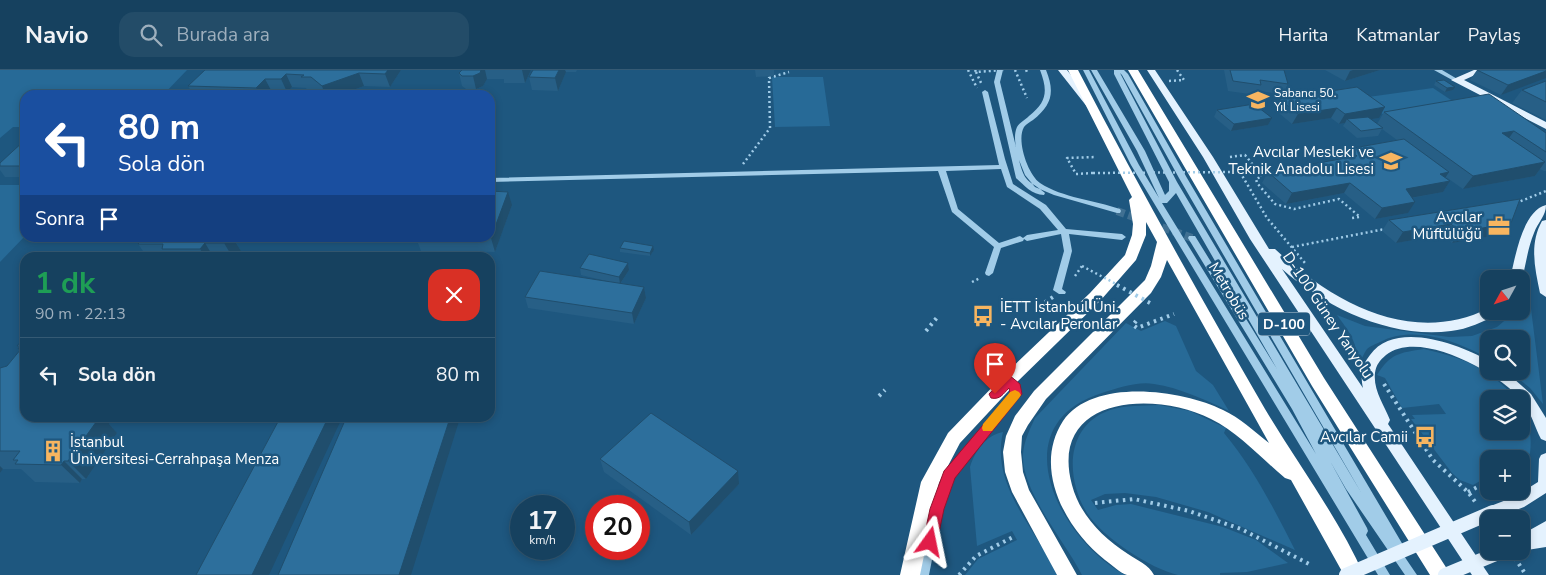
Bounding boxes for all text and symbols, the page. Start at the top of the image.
search box [119,12,469,57]
text: Navio [25,19,89,51]
icon: search [137,21,165,49]
text: Burada ara [177,22,270,48]
text: Harita [1279,23,1328,47]
text: Katmanlar [1356,23,1440,47]
text: Paylaş [1468,23,1521,47]
place label: Sabancı 50. Yıl Lisesi [1273,85,1336,115]
school or university icon: Sabancı 50. Yıl Lisesi [1245,87,1271,113]
text: 80 m [118,104,200,151]
icon: left [35,110,100,175]
place label: Avcılar Mesleki ve Teknik Anadolu Lisesi [1229,142,1374,179]
school or university icon: Avcılar Mesleki ve Teknik Anadolu Lisesi [1378,148,1404,174]
text: Sola dön [118,149,205,179]
icon: arrive [95,205,123,233]
text: Sonra [35,206,85,232]
place label: Avcılar Müftülüğü [1412,207,1483,244]
office icon: Avcılar Müftülüğü [1486,213,1512,239]
street label: D-100 Güney Yanyolu [1279,248,1377,382]
street label: Metrobüs [1204,258,1254,324]
text: 1 dk [35,263,95,304]
button: close [428,269,480,321]
north arrow [1480,270,1530,320]
map controls [1480,270,1530,560]
place label: İETT İstanbul Üni. - Avcılar Peronlar [1000,297,1119,334]
text: 90 m · 22:13 [35,303,126,325]
bus stop icon: İETT İstanbul Üni. - Avcılar Peronlar [970,303,996,329]
road number: D-100 [1258,312,1310,336]
button: search [1480,330,1530,380]
pin [974,343,1016,394]
icon: arrive [981,350,1009,378]
icon: left [35,361,63,389]
text: Sola dön [78,362,156,388]
text: 80 m [436,362,480,388]
button: layers [1480,390,1530,440]
bus stop icon: Avcılar Camii [1412,424,1438,450]
place label: Avcılar Camii [1320,427,1408,447]
place label: İstanbul Üniversitesi-Cerrahpaşa Menza [70,432,279,469]
building icon: İstanbul Üniversitesi-Cerrahpaşa Menza [40,438,66,464]
button: + [1480,450,1530,500]
speed limit sign: 20 [585,495,650,560]
text: 17 [527,504,558,538]
button: − [1480,510,1530,560]
position arrow [903,515,955,567]
text: km/h [529,532,556,548]

